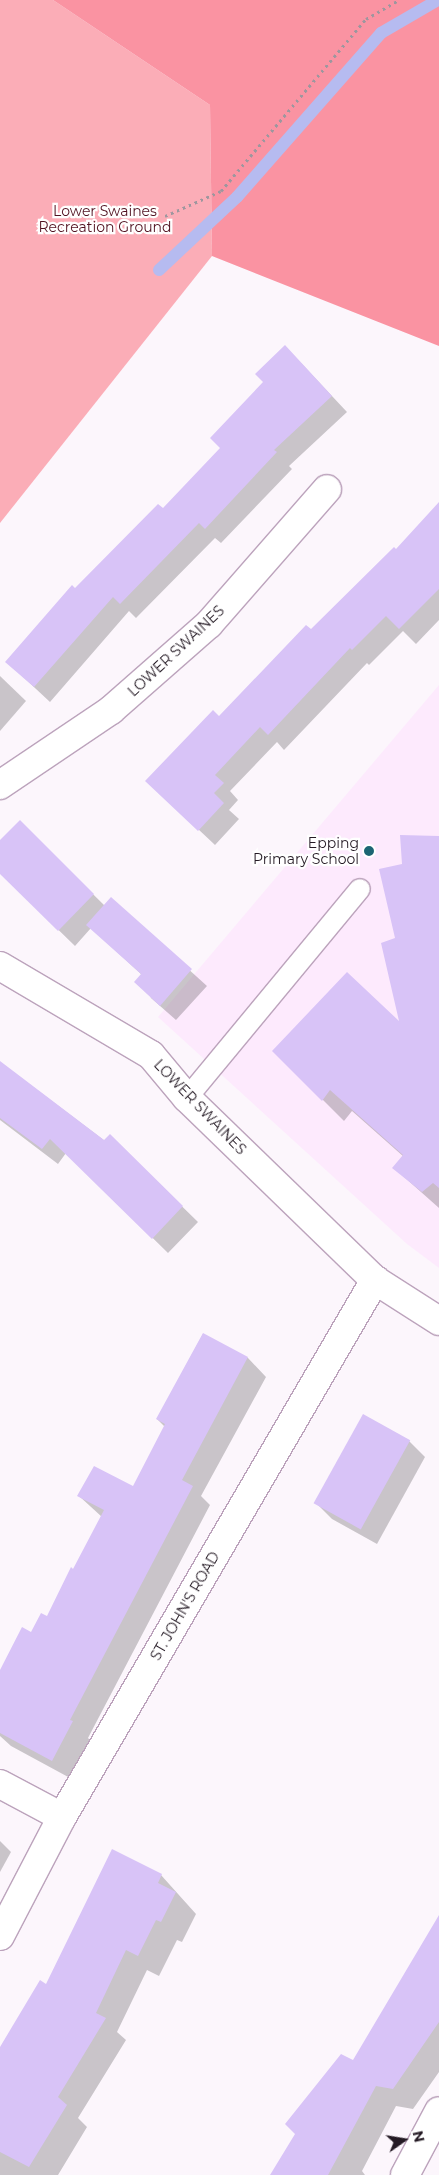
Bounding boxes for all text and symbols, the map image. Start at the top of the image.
park label: Lower Swaines Recreation Ground [38,203,172,236]
street label: LOWER SWAINES [124,602,228,700]
place label: Epping Primary School [253,835,359,868]
marker: Epping Primary School [363,845,375,857]
street label: LOWER SWAINES [150,1056,250,1158]
street label: ST. JOHN'S ROAD [147,1549,223,1663]
north arrow [379,2115,429,2165]
text: N [409,2129,429,2144]

